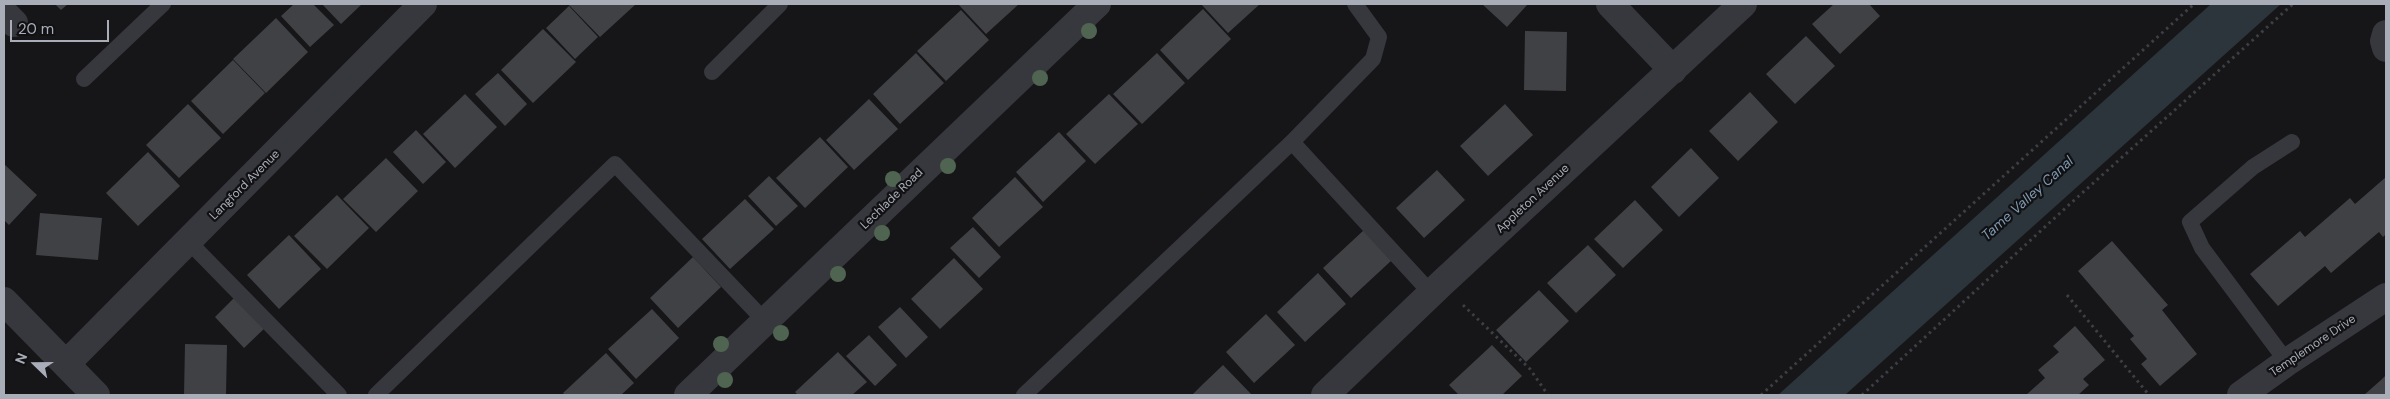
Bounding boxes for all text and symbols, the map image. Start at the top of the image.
scale bar [12,10,111,42]
text: 20 m [18,19,54,39]
street label: Langford Avenue [207,147,283,223]
water label: Tame Valley Canal [1979,153,2077,245]
street label: Appleton Avenue [1493,161,1573,237]
street label: Lechlade Road [858,166,926,232]
street label: Templemore Drive [2267,312,2359,380]
north arrow [10,339,60,389]
text: N [11,350,31,366]

